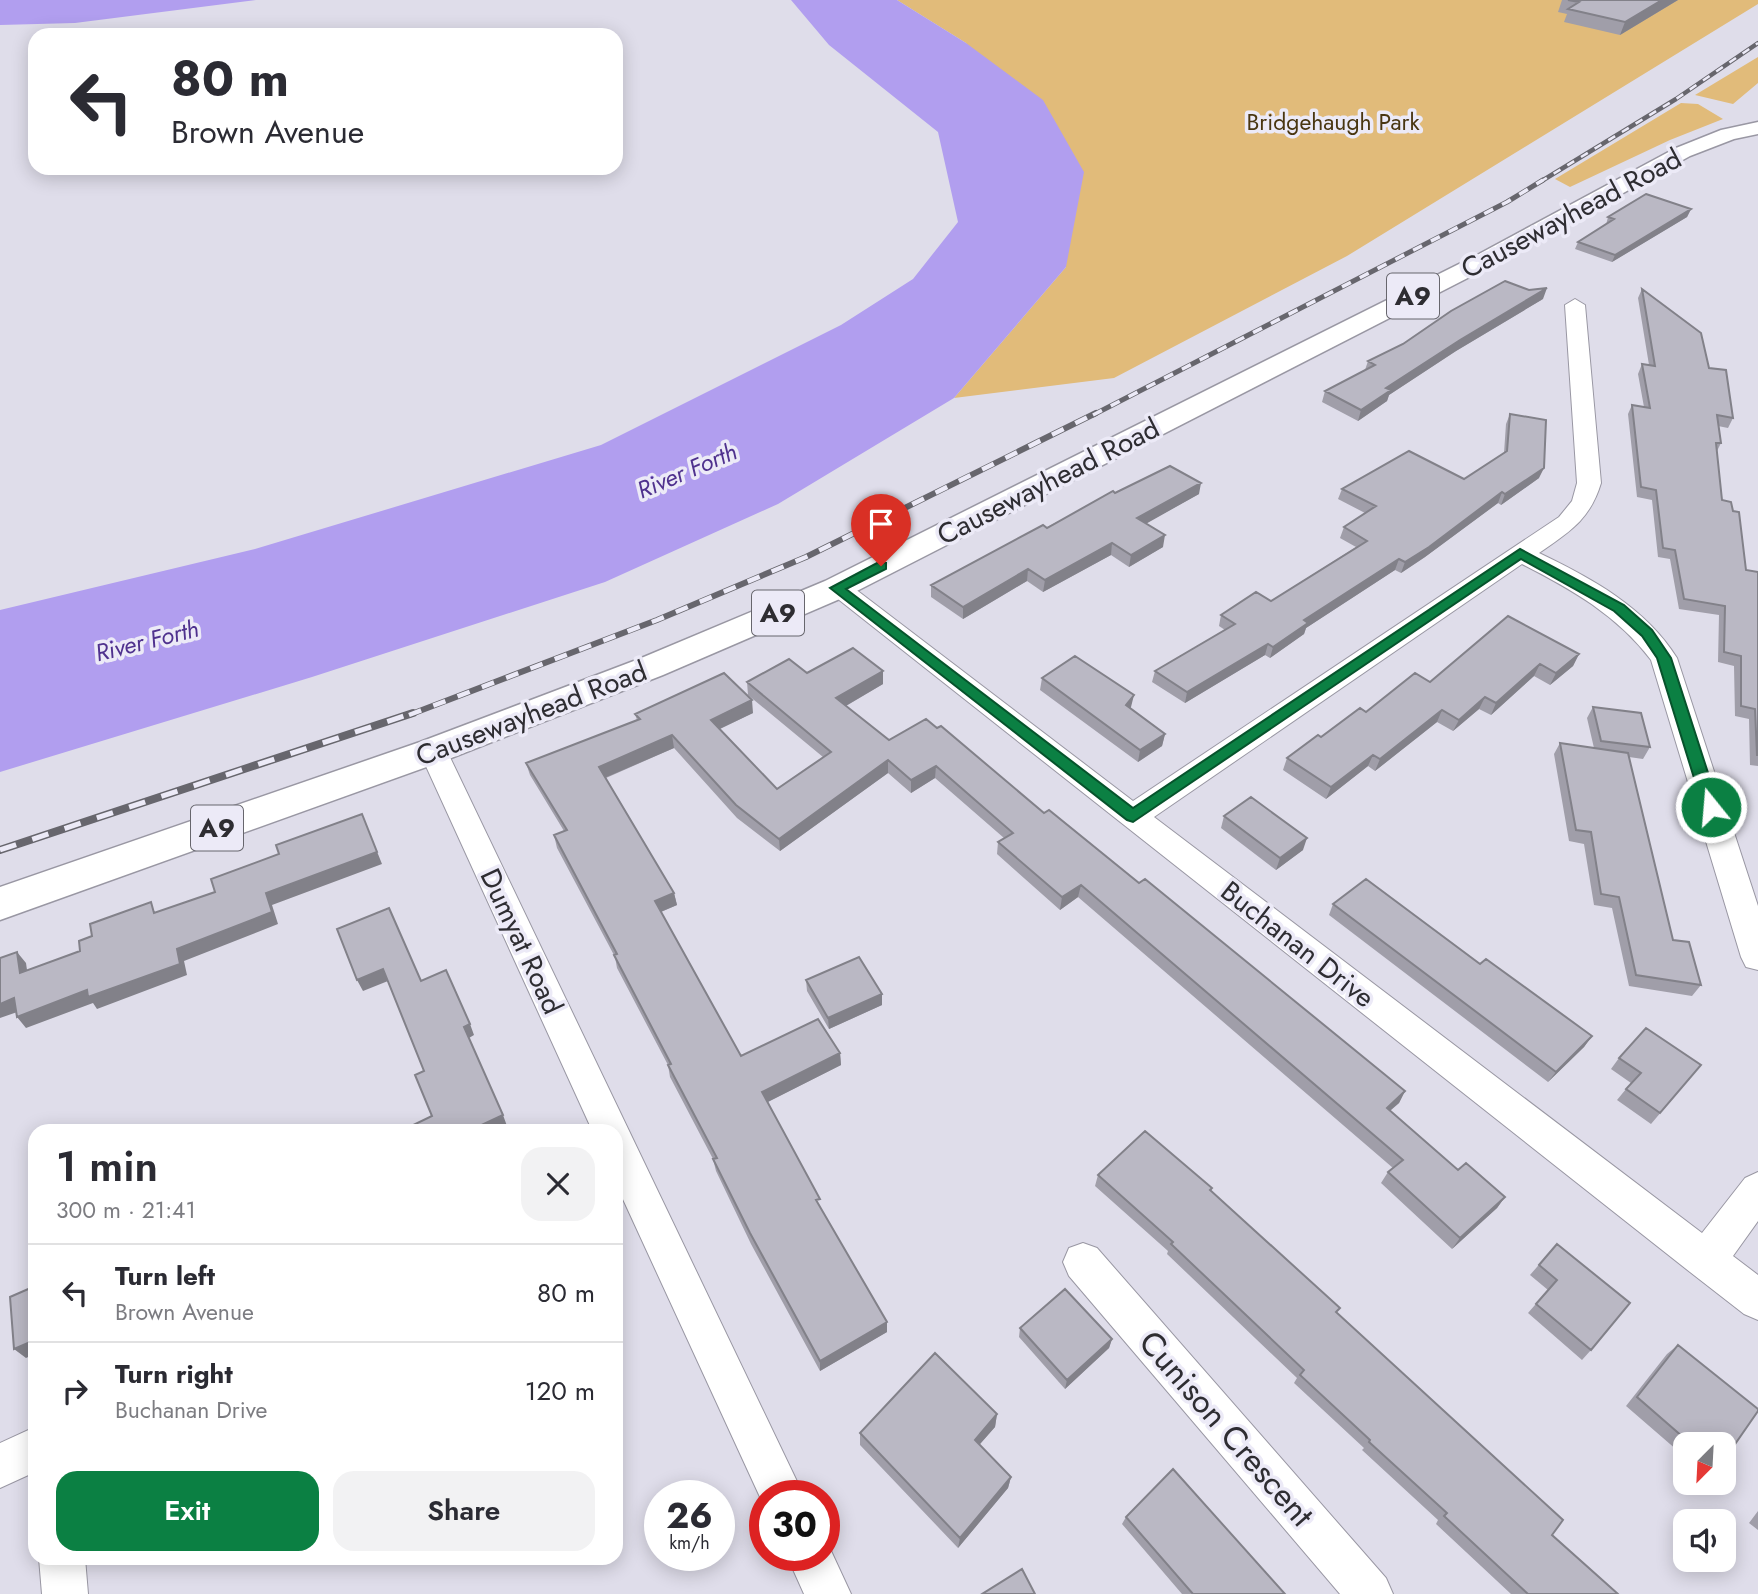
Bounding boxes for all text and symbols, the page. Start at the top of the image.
text: 80 m [171,44,289,114]
icon: left [56,56,147,147]
park label: Bridgehaugh Park [1246,105,1420,139]
text: Brown Avenue [171,109,364,155]
street label: Causewayhead Road [1454,138,1689,289]
road number: A9 [1387,274,1439,318]
street label: Causewayhead Road [930,408,1167,555]
water label: River Forth [631,434,742,507]
pin [851,494,911,566]
icon: arrive [862,505,900,543]
road number: A9 [752,590,804,636]
water label: River Forth [91,611,202,670]
street label: Causewayhead Road [410,650,653,776]
position arrow [1674,770,1748,844]
road number: A9 [191,806,243,850]
street label: Dumyat Road [470,862,573,1021]
street label: Buchanan Drive [1212,871,1383,1018]
text: 1 min [56,1136,158,1197]
button: close [521,1147,595,1221]
text: 300 m · 21:41 [56,1193,196,1227]
text: Turn left [115,1257,215,1295]
icon: left [56,1274,94,1312]
text: 80 m [537,1274,595,1312]
text: Brown Avenue [115,1295,254,1329]
street label: Cunison Crescent [1128,1320,1325,1537]
text: Turn right [115,1355,233,1393]
icon: right [56,1372,94,1410]
text: 120 m [525,1372,595,1410]
text: Buchanan Drive [115,1393,267,1427]
north arrow [1673,1432,1736,1494]
map controls [1673,1432,1736,1572]
button: Exit [56,1471,319,1551]
button: Share [333,1471,595,1551]
speed limit sign: 30 [749,1480,840,1571]
text: 26 [666,1491,713,1541]
button: sound [1673,1509,1736,1572]
text: km/h [669,1530,710,1556]

